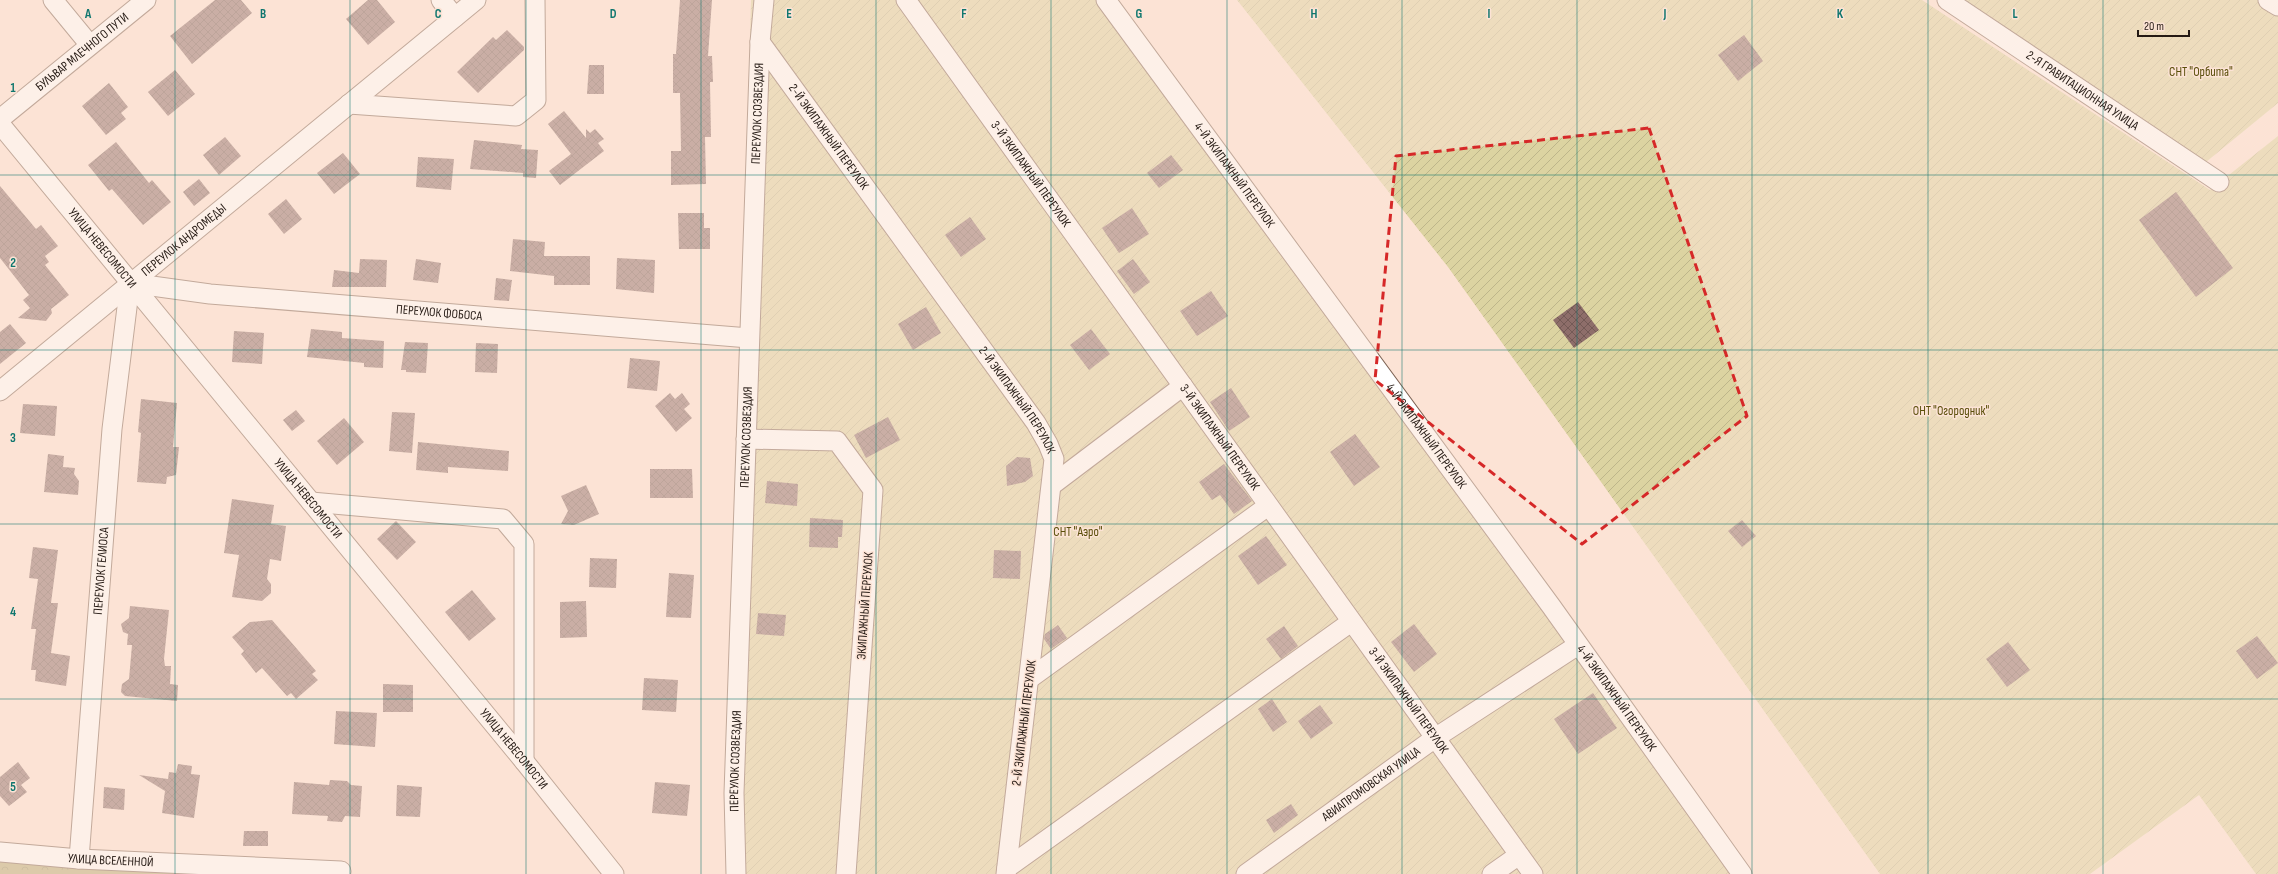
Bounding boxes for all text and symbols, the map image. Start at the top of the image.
text: A [84,6,92,22]
text: B [260,6,266,22]
text: C [435,6,442,22]
text: D [610,6,617,22]
text: E [786,6,792,22]
text: F [961,6,967,22]
text: G [1136,6,1143,22]
text: H [1311,6,1318,22]
text: I [1488,6,1491,22]
text: J [1663,6,1667,22]
text: K [1837,6,1844,22]
text: L [2012,6,2018,22]
street label: БУЛЬВАР МЛЕЧНОГО ПУТИ [32,9,132,95]
scale bar [2138,12,2189,38]
text: 20 m [2144,19,2164,34]
street label: 2-Я ГРАВИТАЦИОННАЯ УЛИЦА [2023,47,2142,134]
street label: ПЕРЕУЛОК СОЗВЕЗДИЯ [748,62,767,164]
park label: СНТ "Орбита" [2169,64,2233,80]
text: 1 [10,80,16,96]
street label: 2-Й ЭКИПАЖНЫЙ ПЕРЕУЛОК [785,81,872,193]
street label: 3-Й ЭКИПАЖНЫЙ ПЕРЕУЛОК [987,118,1074,230]
street label: 4-Й ЭКИПАЖНЫЙ ПЕРЕУЛОК [1190,119,1279,231]
street label: ПЕРЕУЛОК АНДРОМЕДЫ [138,200,230,280]
street label: УЛИЦА НЕВЕСОМОСТИ [65,205,140,292]
text: 2 [10,255,16,271]
street label: ПЕРЕУЛОК ФОБОСА [396,301,483,324]
street label: 2-Й ЭКИПАЖНЫЙ ПЕРЕУЛОК [975,343,1059,456]
street label: 4-Й ЭКИПАЖНЫЙ ПЕРЕУЛОК [1382,380,1470,492]
street label: 3-Й ЭКИПАЖНЫЙ ПЕРЕУЛОК [1176,381,1263,493]
street label: ПЕРЕУЛОК СОЗВЕЗДИЯ [737,386,756,488]
park label: ОНТ "Огородник" [1913,403,1989,419]
text: 3 [10,430,16,446]
street label: УЛИЦА НЕВЕСОМОСТИ [270,455,346,542]
park label: СНТ "Аэро" [1053,524,1103,540]
street label: ПЕРЕУЛОК ГЕЛИОСА [90,526,112,615]
street label: ЭКИПАЖНЫЙ ПЕРЕУЛОК [853,551,877,660]
text: 4 [10,604,16,620]
street label: 4-Й ЭКИПАЖНЫЙ ПЕРЕУЛОК [1573,642,1660,755]
street label: 3-Й ЭКИПАЖНЫЙ ПЕРЕУЛОК [1365,644,1452,757]
street label: 2-Й ЭКИПАЖНЫЙ ПЕРЕУЛОК [1008,659,1040,787]
street label: УЛИЦА НЕВЕСОМОСТИ [476,705,551,792]
street label: ПЕРЕУЛОК СОЗВЕЗДИЯ [726,710,745,812]
street label: АВИАПРОМОВСКАЯ УЛИЦА [1318,743,1424,825]
text: 5 [10,779,16,795]
street label: УЛИЦА ВСЕЛЕННОЙ [67,850,154,870]

